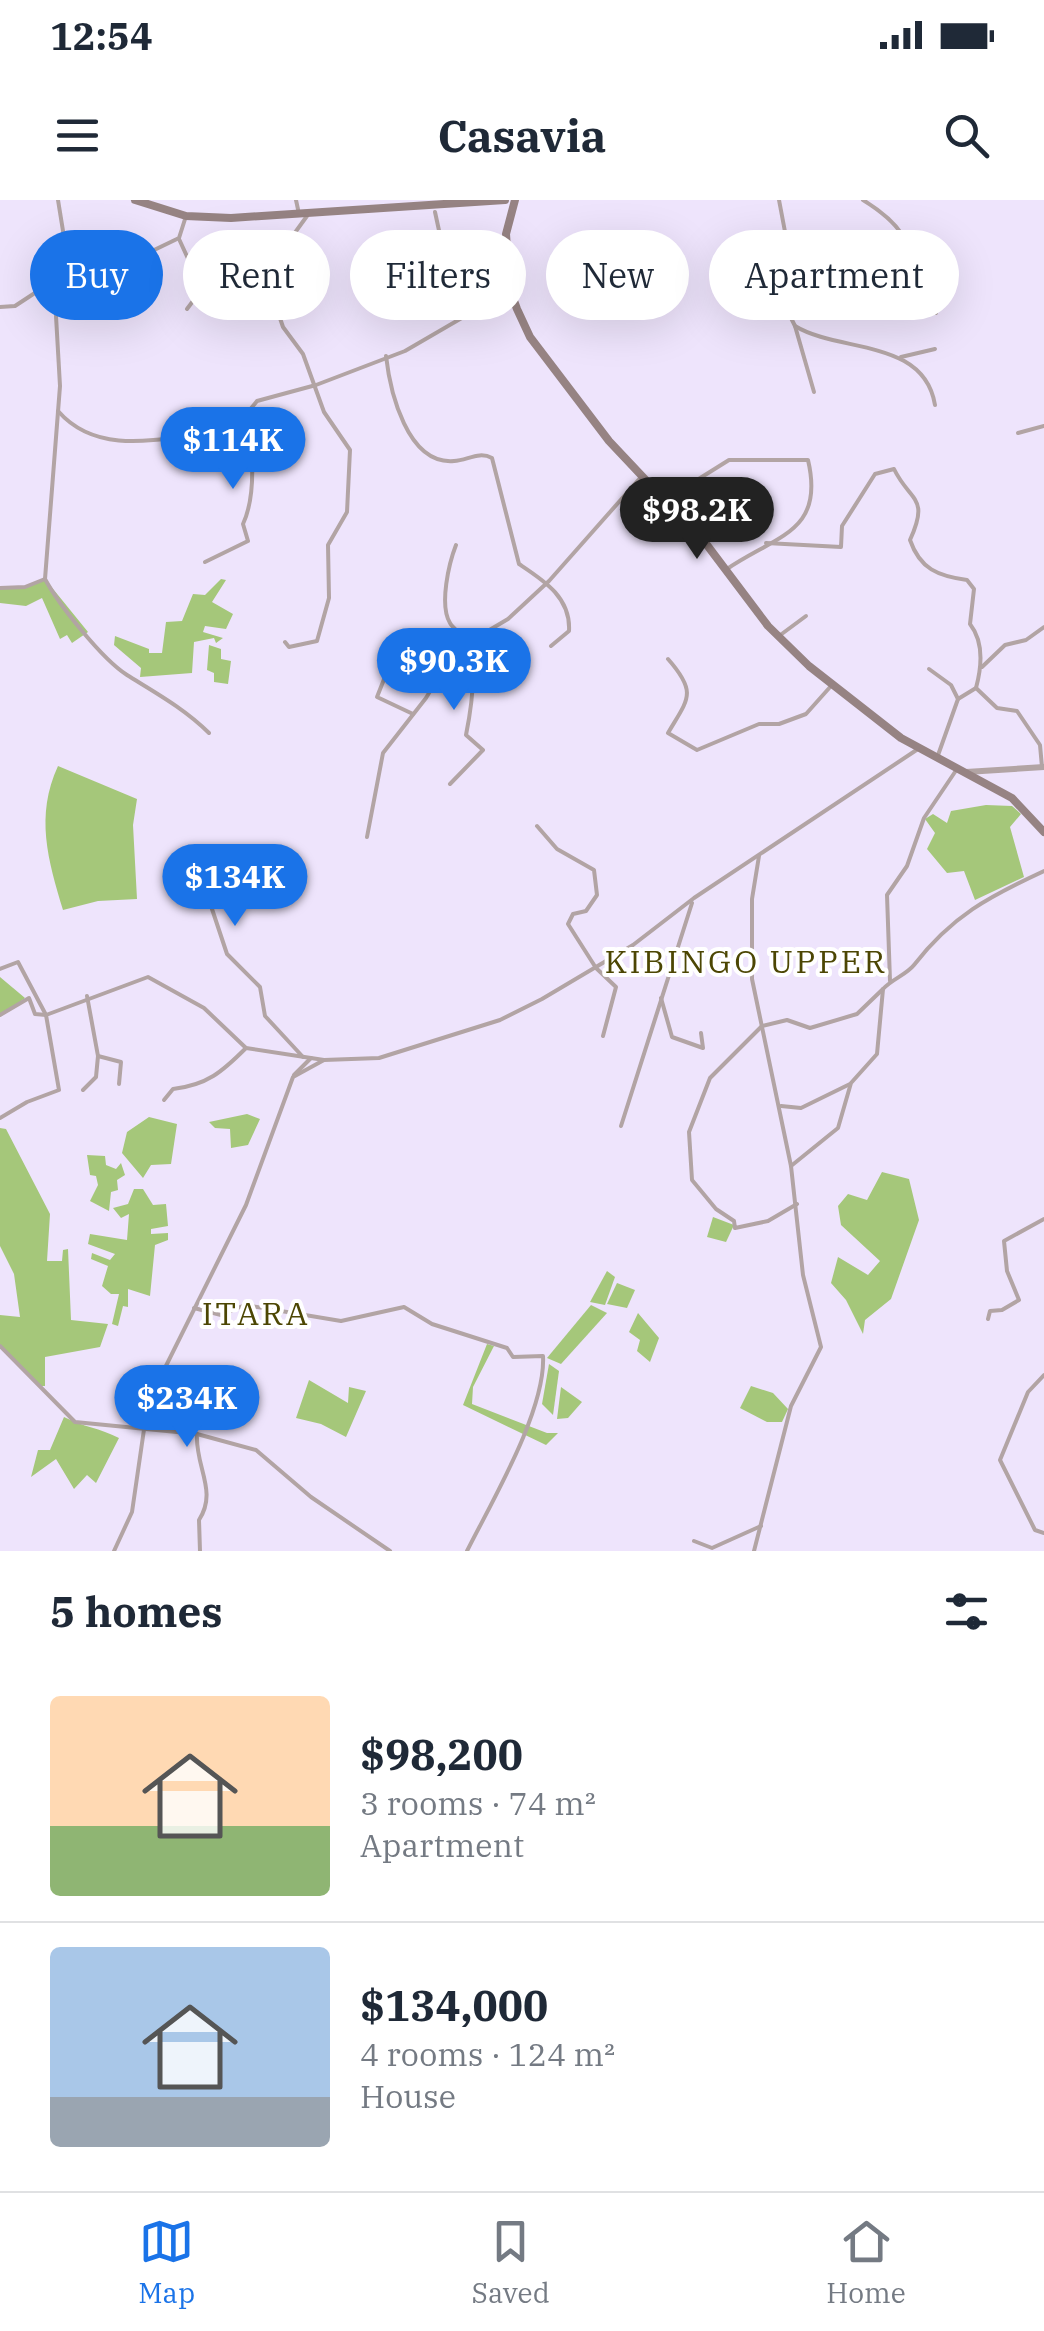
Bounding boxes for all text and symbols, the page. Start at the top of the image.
text: 12:54 [50,11,153,60]
text: Casavia [437,106,607,164]
icon: menu [50,108,105,163]
icon: search [939,108,994,163]
chip: Buy [30,230,163,320]
chip: Rent [183,230,330,320]
chip: Filters [350,230,526,320]
chip: New [546,230,689,320]
chip: Apartment [709,230,959,320]
pin: $114K [163,407,303,492]
text: $114K [182,418,284,460]
pin: $98.2K [616,477,778,562]
text: $98.2K [642,488,752,530]
pin: $90.3K [373,628,535,713]
text: $90.3K [399,639,509,681]
pin: $134K [165,844,305,929]
text: $134K [184,855,286,897]
district label: KIBINGO UPPER [604,940,888,982]
district label: ITARA [202,1292,310,1334]
pin: $234K [117,1365,257,1450]
text: $234K [136,1376,238,1418]
text: 5 homes [50,1584,223,1639]
icon: filters [939,1584,994,1639]
text: $98,200 [360,1727,523,1782]
icon: home [130,1736,250,1856]
text: 3 rooms · 74 m² [360,1782,596,1824]
text: Apartment [360,1824,524,1866]
text: $134,000 [360,1978,548,2033]
icon: home [130,1987,250,2107]
text: 4 rooms · 124 m² [360,2033,615,2075]
text: House [360,2075,456,2117]
tab: Map [138,2214,195,2311]
tab: Saved [471,2214,550,2311]
tab: Home [826,2214,906,2311]

